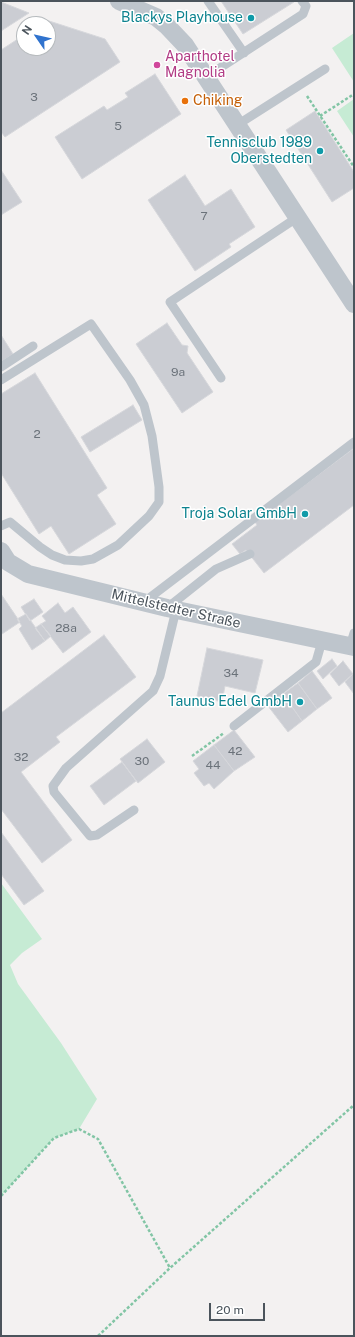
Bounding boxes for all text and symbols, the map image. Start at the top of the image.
place label: Blackys Playhouse [121,10,243,26]
marker: Blackys Playhouse [246,13,256,23]
north arrow [16,16,56,56]
text: N [19,23,34,37]
place label: Aparthotel Magnolia [165,49,235,82]
marker: Aparthotel Magnolia [152,60,162,70]
house number: 3 [30,90,38,104]
place label: Chiking [193,93,242,109]
marker: Chiking [180,96,190,106]
house number: 5 [114,119,122,133]
place label: Tennisclub 1989 Oberstedten [206,135,312,168]
marker: Tennisclub 1989 Oberstedten [315,146,325,156]
house number: 7 [200,209,208,223]
house number: 9a [171,365,185,379]
house number: 2 [33,427,41,441]
place label: Troja Solar GmbH [182,506,297,522]
marker: Troja Solar GmbH [300,509,310,519]
street label: Mittelstedter Straße [110,586,242,632]
house number: 28a [55,621,77,635]
house number: 34 [223,666,239,680]
place label: Taunus Edel GmbH [168,694,292,710]
marker: Taunus Edel GmbH [295,697,305,707]
house number: 42 [228,744,242,758]
house number: 32 [14,750,28,764]
house number: 30 [135,754,149,768]
house number: 44 [205,758,221,772]
scale bar [211,1295,267,1321]
text: 20 m [216,1303,244,1317]

